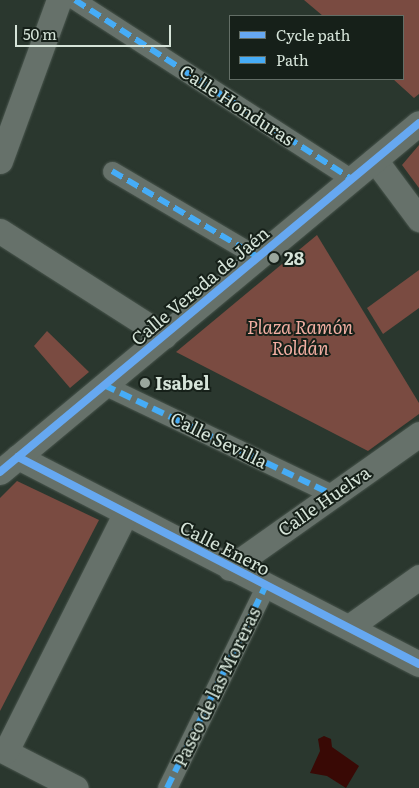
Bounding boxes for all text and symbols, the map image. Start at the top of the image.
scale bar [18,15,174,47]
legend [229,15,404,80]
text: 50 m [23,22,57,45]
text: Cycle path [276,23,350,46]
text: Path [276,48,309,71]
street label: Calle Honduras [176,60,298,150]
street label: Calle Vereda de Jaén [127,222,273,350]
place label: 28 [284,247,304,269]
marker: 28 [268,252,280,264]
park label: Plaza Ramón Roldán [247,317,353,359]
place label: Isabel [155,372,210,394]
marker: Isabel [139,377,151,389]
street label: Calle Sevilla [167,407,271,473]
street label: Calle Huelva [274,461,374,541]
street label: Calle Enero [176,516,274,580]
street label: Paseo de las Moreras [169,604,265,770]

